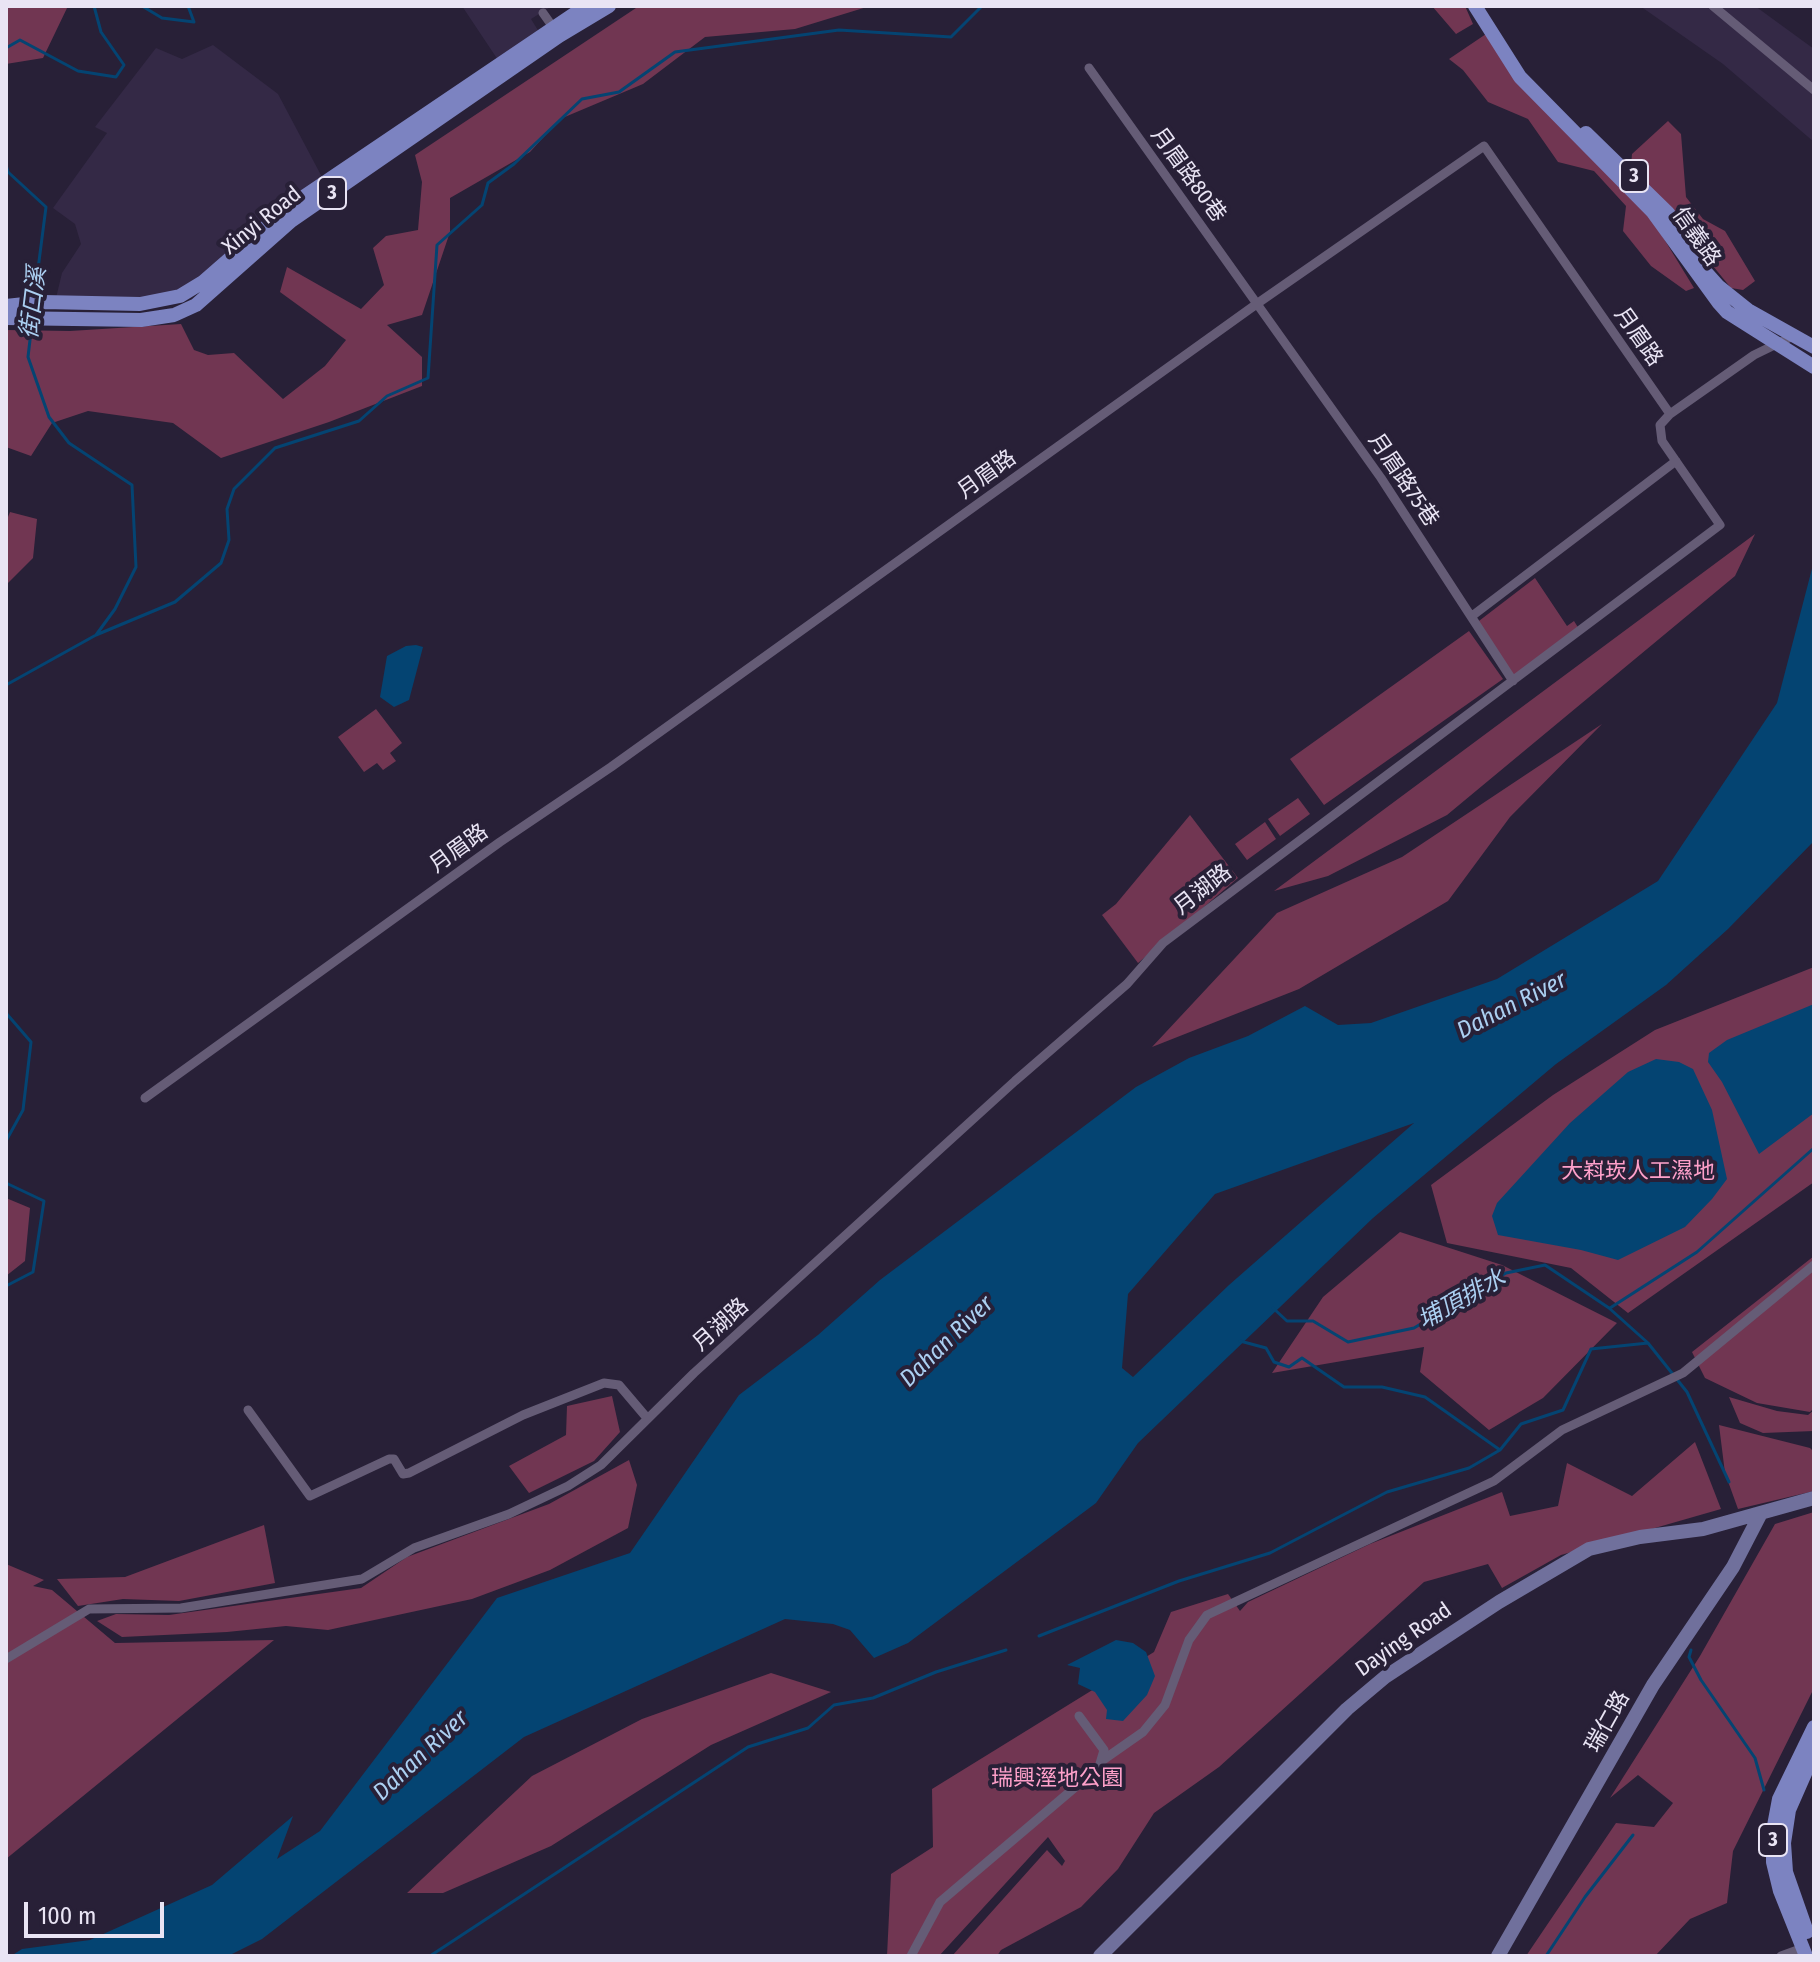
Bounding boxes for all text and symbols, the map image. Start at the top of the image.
street label: 月眉路80巷 [1145,123,1231,227]
road number: 3 [1620,160,1648,192]
road number: 3 [318,177,346,209]
street label: Xinyi Road [217,181,307,261]
street label: 信義路 [1666,202,1726,272]
water label: 街口溪 [15,266,53,340]
street label: 月眉路 [1608,302,1668,372]
street label: 月眉路75巷 [1362,428,1444,532]
street label: 月眉路 [953,445,1021,505]
street label: 月眉路 [425,819,493,879]
street label: 月湖路 [1169,859,1237,921]
water label: Dahan River [1453,966,1571,1046]
park label: 大嵙崁人工濕地 [1561,1159,1715,1185]
water label: 埔頂排水 [1413,1264,1511,1336]
water label: Dahan River [894,1290,1000,1394]
street label: 月湖路 [688,1293,754,1357]
street label: Daying Road [1351,1597,1457,1683]
street label: 瑞仁路 [1580,1687,1636,1757]
water label: Dahan River [368,1705,474,1807]
park label: 瑞興溼地公園 [991,1766,1123,1792]
road number: 3 [1759,1824,1787,1856]
scale bar [28,1886,168,1936]
text: 100 m [38,1902,96,1930]

